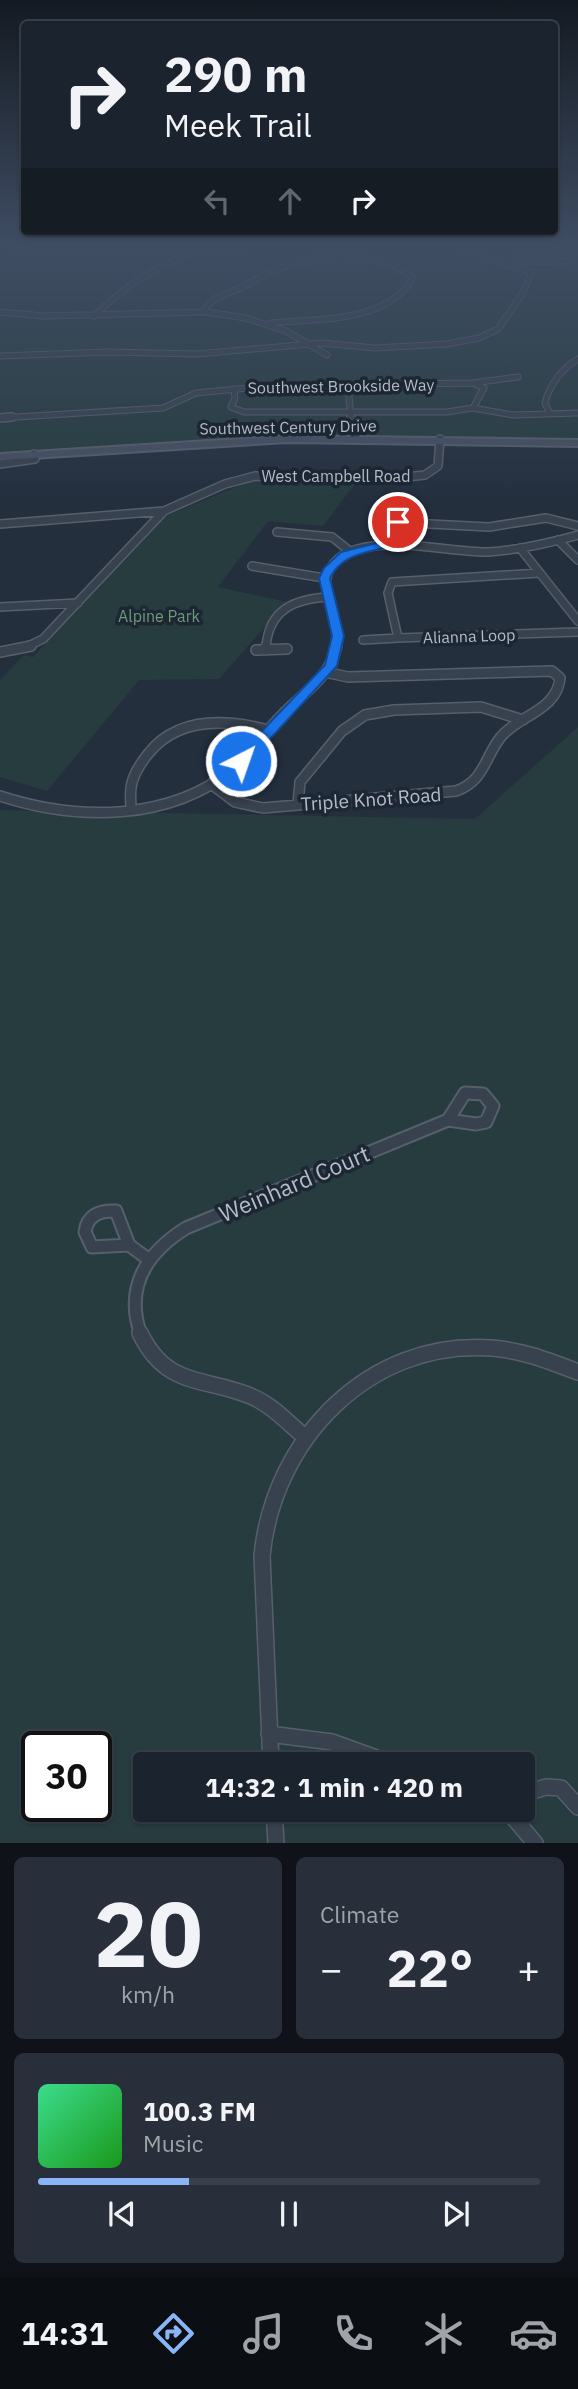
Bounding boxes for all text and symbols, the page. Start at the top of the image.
text: 290 m [164,42,308,105]
icon: right [49,49,140,140]
text: Meek Trail [164,104,312,146]
icon: left [198,182,236,220]
icon: ahead [271,182,309,220]
icon: right [344,182,382,220]
street label: Southwest Brookside Way [248,374,434,398]
street label: Southwest Century Drive [199,415,377,439]
street label: West Campbell Road [262,466,410,486]
pin [368,492,428,552]
icon: arrive [379,503,417,541]
park label: Alpine Park [118,606,201,626]
street label: Alianna Loop [422,624,516,648]
position arrow [204,724,278,798]
street label: Triple Knot Road [300,782,442,816]
street label: Weinhard Court [214,1138,374,1228]
speed limit sign: 30 [21,1731,112,1822]
text: 14:32 · 1 min · 420 m [205,1770,463,1804]
text: 20 [93,1874,203,1992]
text: Climate [320,1899,399,1929]
text: 22° [387,1934,473,2001]
text: − [320,1944,343,1993]
text: + [517,1944,540,1993]
text: km/h [121,1979,175,2009]
text: 100.3 FM [143,2094,256,2128]
text: Music [143,2128,203,2158]
icon: previous [103,2195,141,2233]
icon: pause [270,2195,308,2233]
icon: next [437,2195,475,2233]
icon: directions [149,2309,198,2358]
icon: music [239,2309,288,2358]
icon: phone [329,2309,378,2358]
icon: climate [419,2309,468,2358]
icon: car [509,2309,558,2358]
text: 14:31 [20,2312,108,2354]

